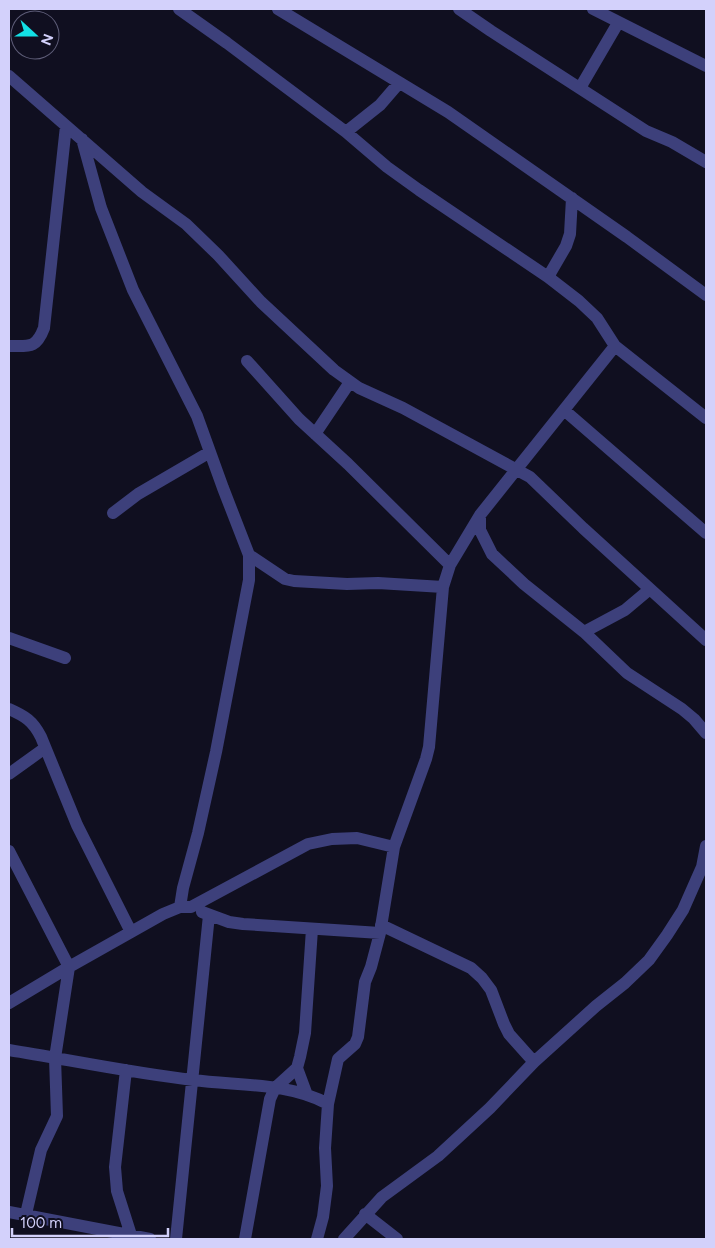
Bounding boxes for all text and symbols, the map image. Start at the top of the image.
north arrow [10,10,60,60]
text: N [37,31,57,48]
scale bar [12,1206,169,1238]
text: 100 m [20,1214,62,1232]

